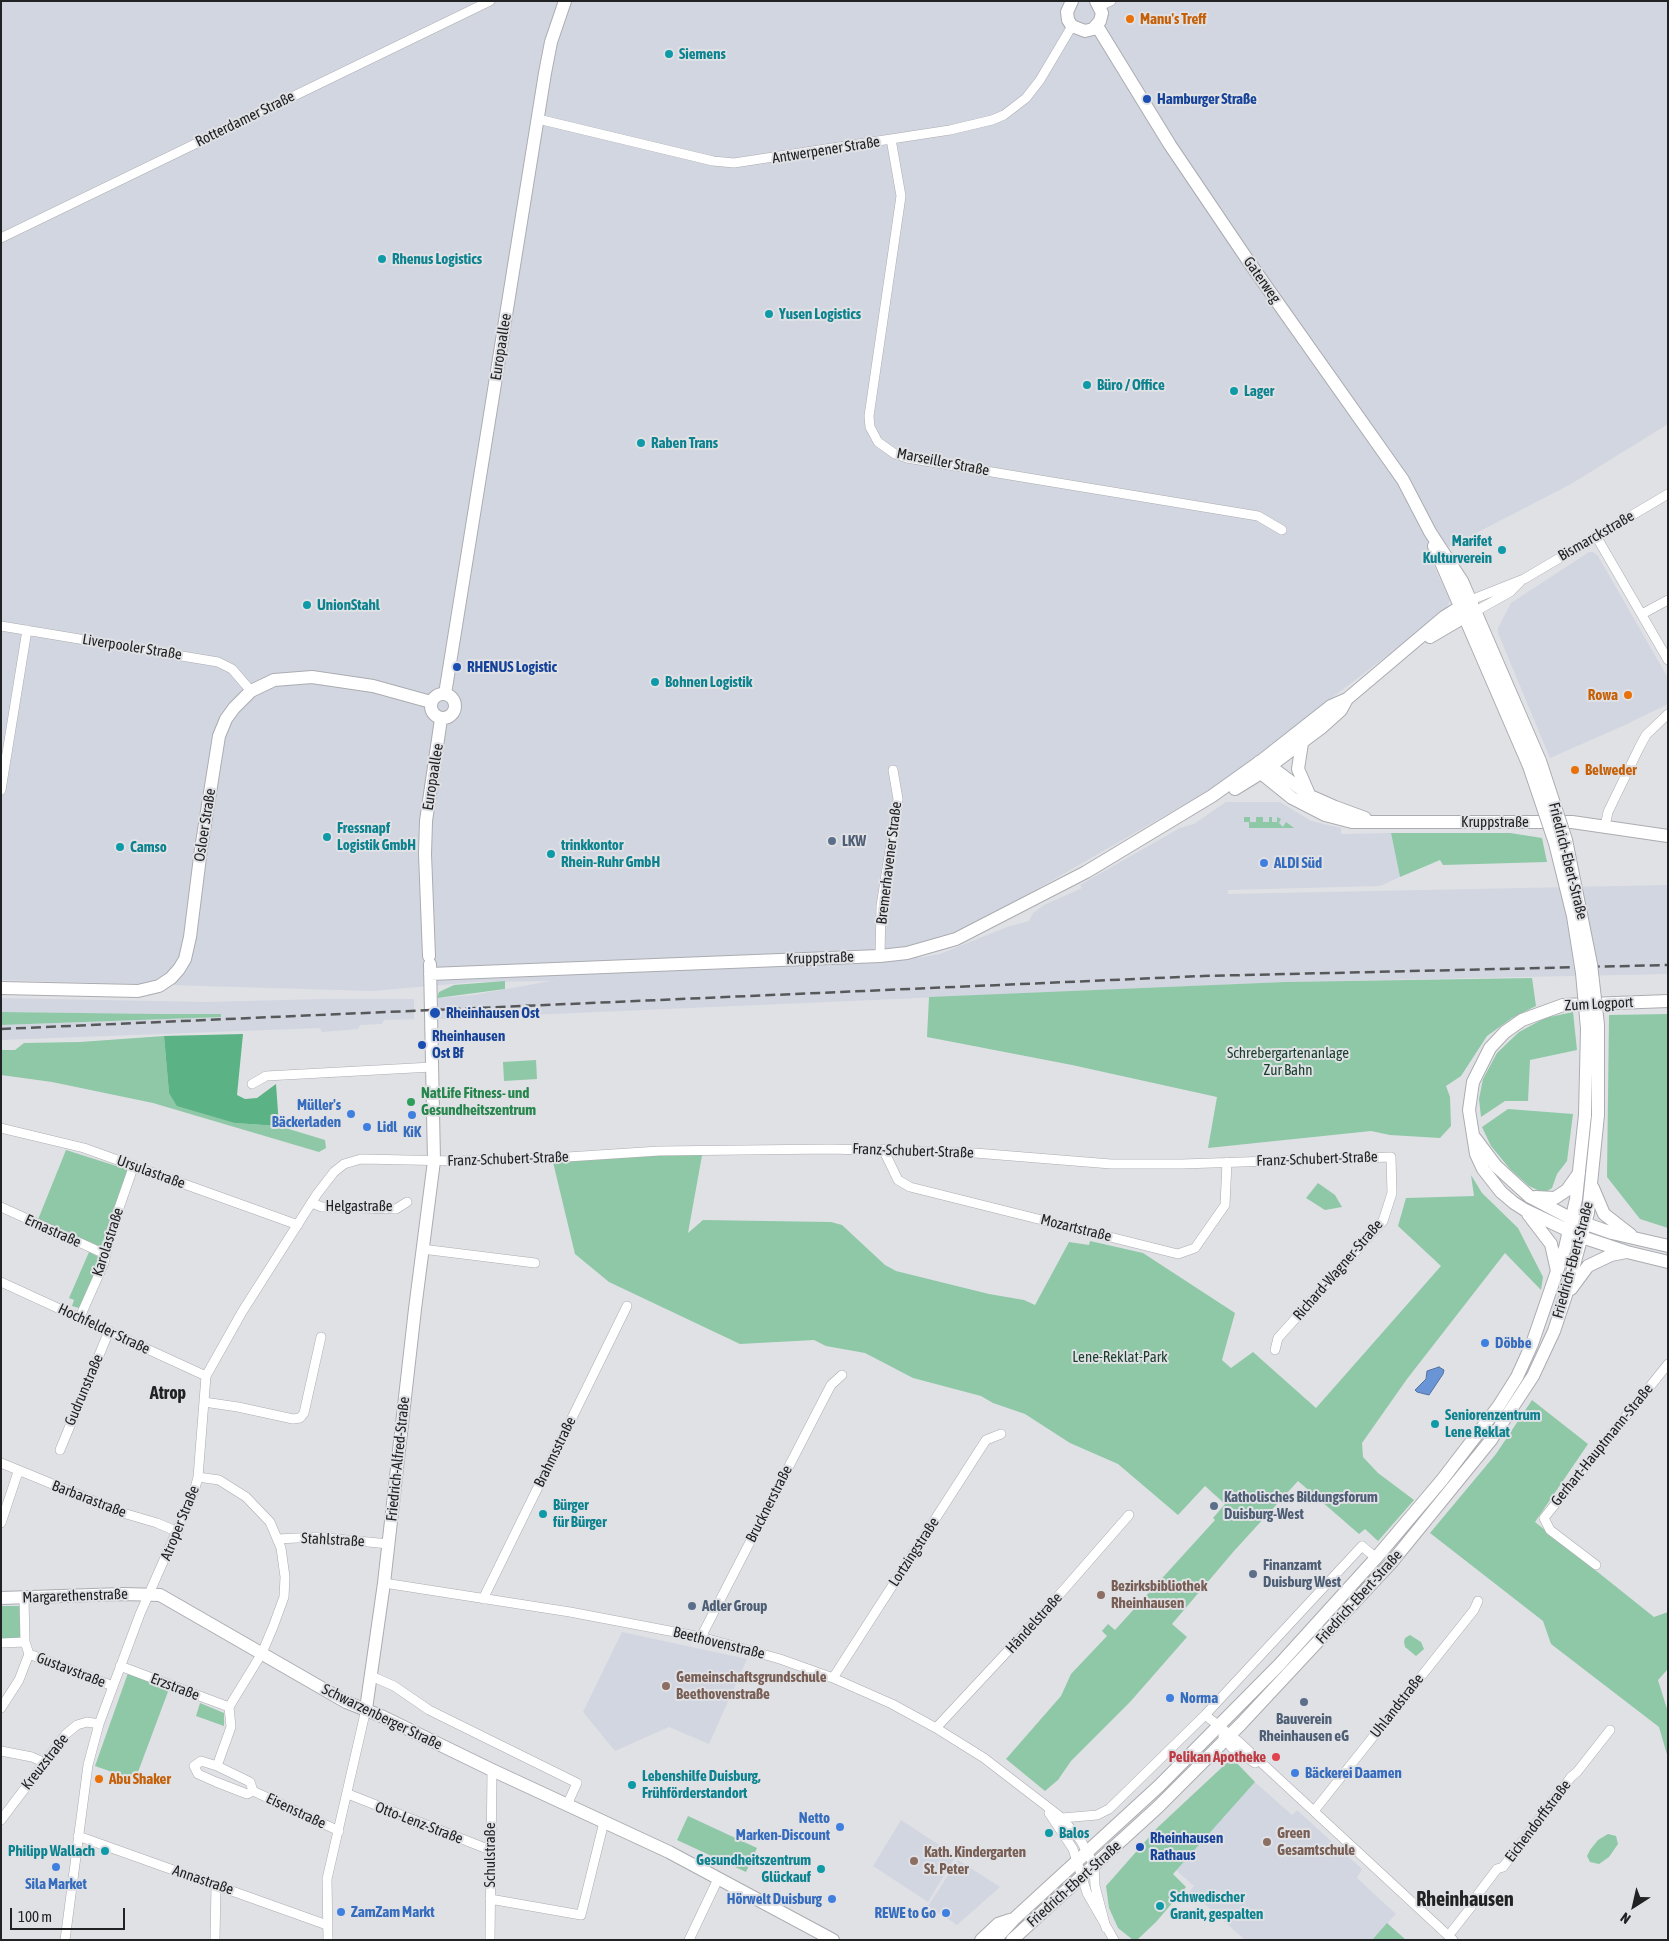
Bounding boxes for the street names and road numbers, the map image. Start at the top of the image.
street label: Rotterdamer Straße [193,87,297,151]
street label: Antwerpener Straße [771,133,881,167]
street label: Gaterweg [1240,253,1284,307]
street label: Europaallee [487,312,515,382]
street label: Marseiller Straße [895,444,991,480]
street label: Bismarckstraße [1555,507,1637,565]
street label: Liverpooler Straße [81,630,183,664]
street label: Europaallee [419,742,447,812]
street label: Osloer Straße [190,787,220,863]
street label: Bremerhavener Straße [873,801,905,925]
street label: Friedrich-Ebert-Straße [1545,801,1591,921]
street label: Kruppstraße [1461,813,1529,831]
street label: Kruppstraße [786,948,854,968]
street label: Zum Logport [1564,993,1634,1015]
street label: Franz-Schubert-Straße [852,1140,974,1162]
street label: Franz-Schubert-Straße [447,1148,569,1170]
street label: Franz-Schubert-Straße [1256,1148,1378,1170]
street label: Ursulastraße [114,1151,188,1193]
street label: Helgastraße [326,1197,392,1215]
street label: Friedrich-Ebert-Straße [1549,1200,1597,1320]
street label: Karolastraße [88,1205,128,1279]
street label: Mozartstraße [1039,1210,1113,1246]
street label: Ernastraße [22,1211,84,1251]
street label: Richard-Wagner-Straße [1289,1216,1387,1324]
street label: Hochfelder Straße [55,1300,153,1358]
street label: Gudrunstraße [61,1352,107,1428]
street label: Gerhart-Hauptmann-Straße [1547,1380,1657,1510]
street label: Friedrich-Alfred-Straße [383,1396,413,1522]
street label: Brahmsstraße [530,1414,580,1490]
street label: Brucknerstraße [742,1462,796,1546]
street label: Barbarastraße [49,1477,129,1521]
street label: Atroper Straße [157,1483,203,1563]
street label: Lortzingstraße [885,1514,943,1590]
street label: Stahlstraße [301,1529,365,1551]
street label: Friedrich-Ebert-Straße [1312,1546,1406,1648]
street label: Margarethenstraße [22,1585,128,1607]
street label: Händelstraße [1002,1589,1066,1657]
street label: Beethovenstraße [671,1623,767,1663]
street label: Gustavstraße [34,1649,108,1691]
street label: Erzstraße [148,1669,202,1705]
street label: Uhlandstraße [1367,1671,1427,1741]
street label: Schwarzenberger Straße [319,1680,445,1754]
street label: Kreuzstraße [18,1731,72,1793]
street label: Eichendorffstraße [1501,1776,1575,1866]
street label: Eisenstraße [263,1789,329,1833]
street label: Otto-Lenz-Straße [373,1798,465,1848]
street label: Schulstraße [481,1823,499,1887]
street label: Friedrich-Ebert-Straße [1023,1837,1125,1931]
street label: Annastraße [170,1861,236,1899]

